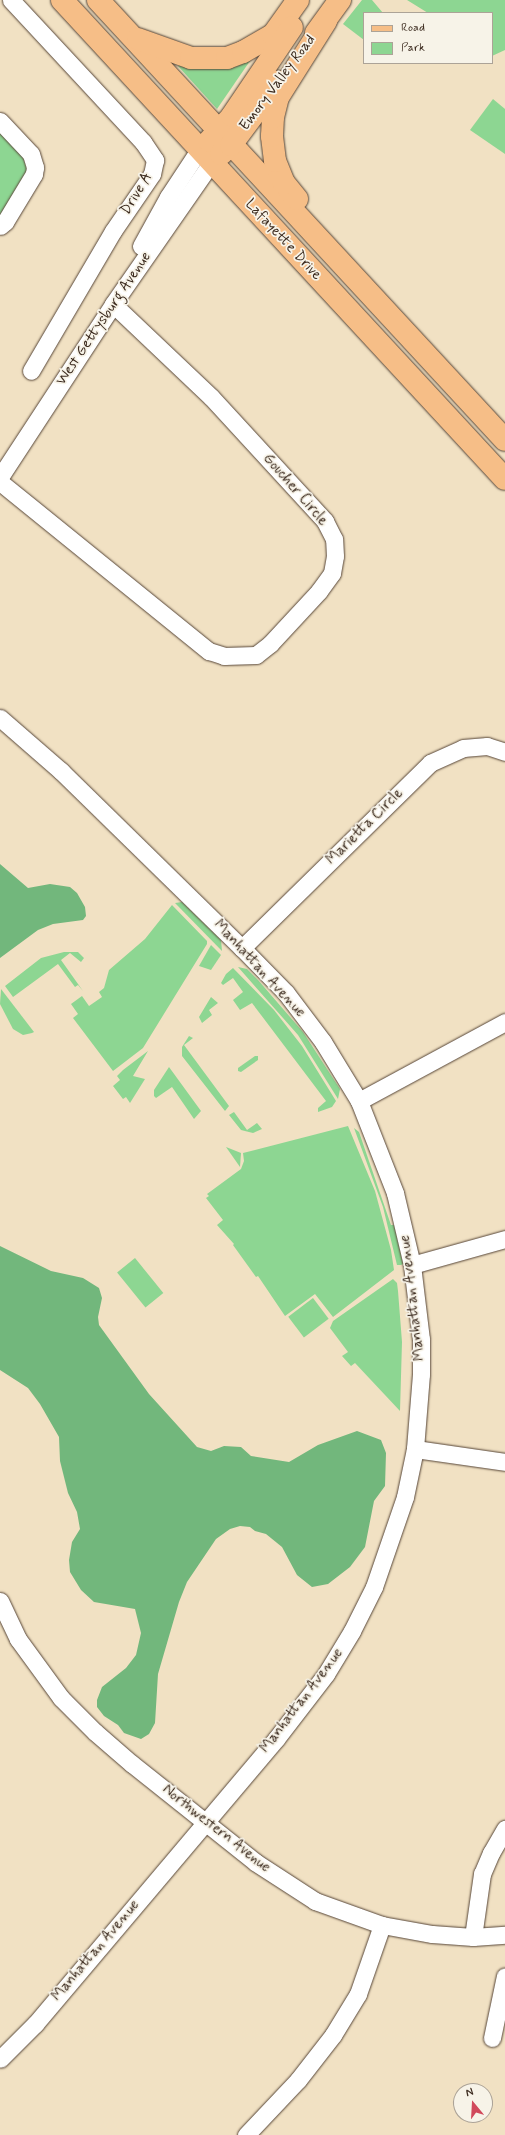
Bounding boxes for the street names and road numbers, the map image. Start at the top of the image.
street label: Emory Valley Road [236,31,320,135]
street label: Drive A [117,169,157,219]
street label: Lafayette Drive [241,196,325,284]
street label: West Gettysburg Avenue [52,248,156,390]
street label: Goucher Circle [258,450,332,530]
street label: Marietta Circle [323,785,407,869]
street label: Manhattan Avenue [210,917,308,1021]
street label: Manhattan Avenue [396,1235,430,1361]
street label: Manhattan Avenue [257,1646,347,1756]
street label: Northwestern Avenue [157,1780,275,1878]
street label: Manhattan Avenue [49,1898,143,2004]

